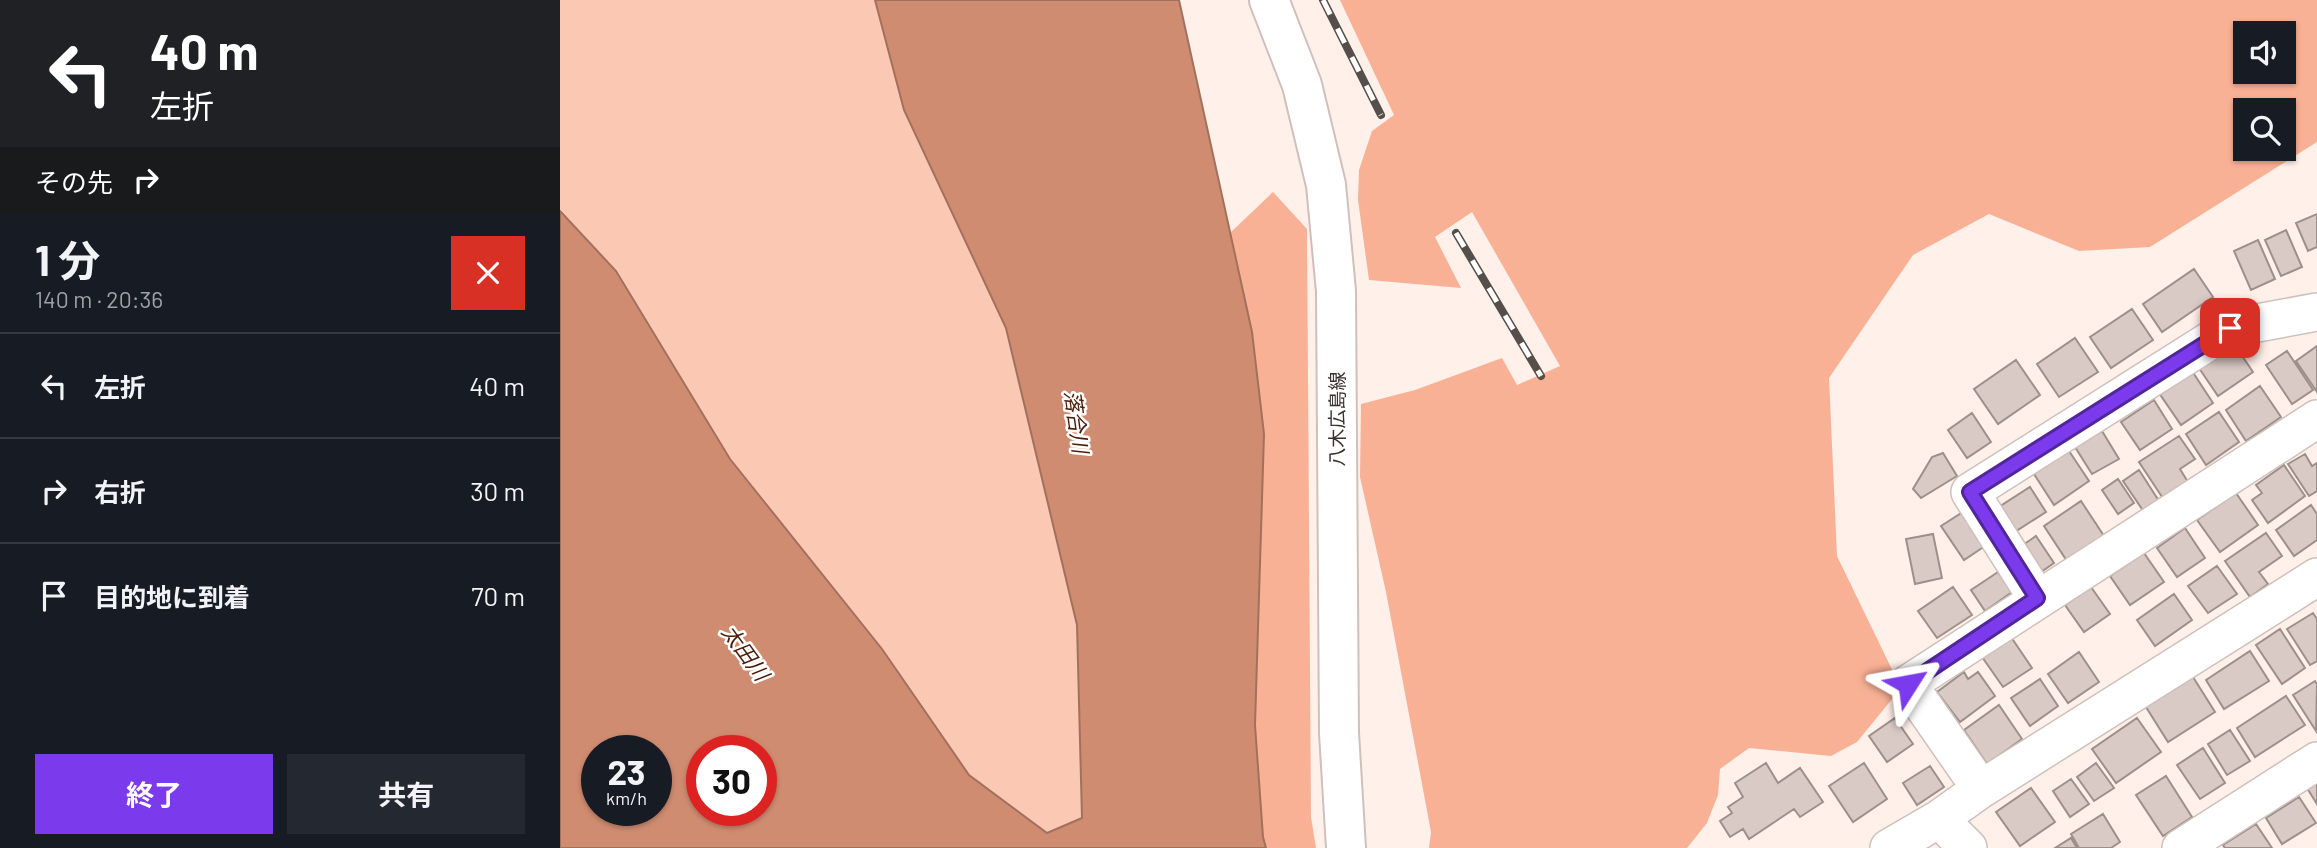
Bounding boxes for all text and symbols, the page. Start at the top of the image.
text: 40 m [150,21,258,80]
map controls [2233,21,2296,161]
button: sound [2233,21,2296,84]
icon: left [35,28,126,119]
text: 左折 [150,86,214,124]
button: search [2233,98,2296,161]
icon: right [127,161,165,199]
text: その先 [35,166,113,197]
text: 1 分 [35,234,100,284]
button: close [451,236,525,310]
text: 140 m · 20:36 [35,285,163,313]
pin [2200,298,2260,358]
icon: arrive [2211,309,2249,347]
icon: left [35,367,73,405]
text: 40 m [469,370,525,401]
text: 左折 [94,371,146,402]
street label: 八木広島線 [1325,371,1348,467]
water label: 落合川 [1061,389,1095,457]
icon: right [35,472,73,510]
text: 30 m [470,475,525,506]
text: 右折 [94,476,146,507]
icon: arrive [35,577,73,615]
text: 70 m [471,580,525,611]
text: 目的地に到着 [94,581,250,612]
water label: 太田川 [718,619,776,687]
position arrow [1871,647,1945,721]
speed limit sign: 30 [686,735,777,826]
text: 23 [607,750,646,792]
button: 終了 [35,754,273,834]
button: 共有 [287,754,525,834]
text: km/h [606,787,647,809]

